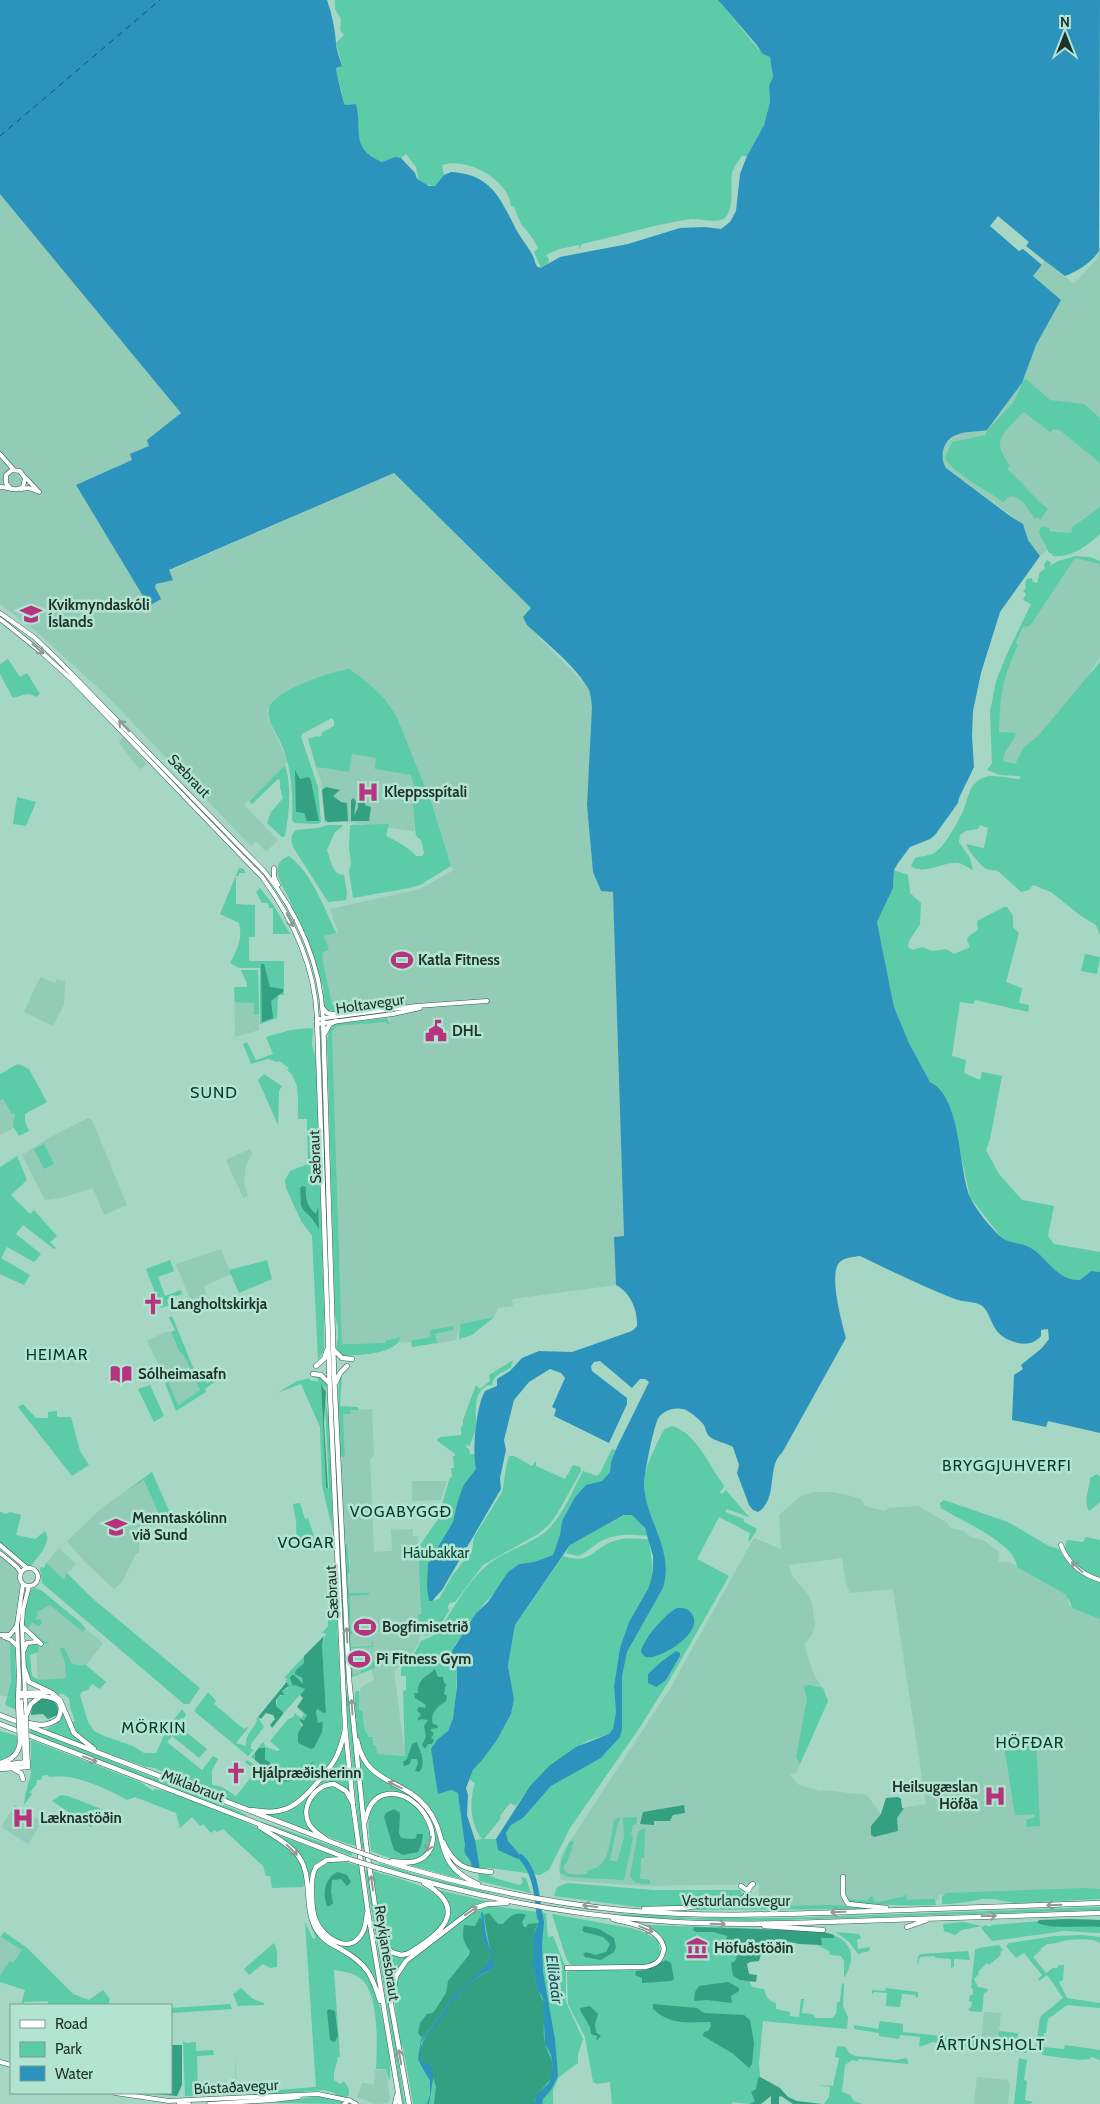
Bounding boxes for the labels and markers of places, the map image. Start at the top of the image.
place label: Kvikmyndaskóli Íslands [48,596,150,631]
school or university icon: Kvikmyndaskóli Íslands [18,601,44,627]
hospital icon: Kleppsspítali [355,779,381,805]
place label: Kleppsspítali [384,783,467,801]
sports icon: Katla Fitness [389,947,415,973]
place label: Katla Fitness [418,951,500,969]
public building icon: DHL [423,1018,449,1044]
place label: DHL [452,1022,482,1040]
church icon: Langholtskirkja [140,1291,166,1317]
place label: Langholtskirkja [170,1295,268,1313]
library icon: Sólheimasafn [108,1361,134,1387]
place label: Sólheimasafn [138,1365,226,1383]
place label: Menntaskólinn við Sund [132,1509,227,1544]
school or university icon: Menntaskólinn við Sund [103,1514,129,1540]
sports icon: Bogfimisetrið [352,1614,378,1640]
place label: Bogfimisetrið [382,1618,469,1636]
sports icon: Pi Fitness Gym [346,1646,372,1672]
place label: Pi Fitness Gym [376,1650,471,1668]
church icon: Hjálpræðisherinn [223,1760,249,1786]
place label: Hjálpræðisherinn [252,1764,362,1782]
place label: Heilsugæslan Höfða [892,1778,979,1813]
hospital icon: Heilsugæslan Höfða [982,1783,1008,1809]
hospital icon: Læknastöðin [10,1805,36,1831]
place label: Læknastöðin [40,1809,122,1827]
museum icon: Höfuðstöðin [684,1935,710,1961]
place label: Höfuðstöðin [714,1939,794,1957]

